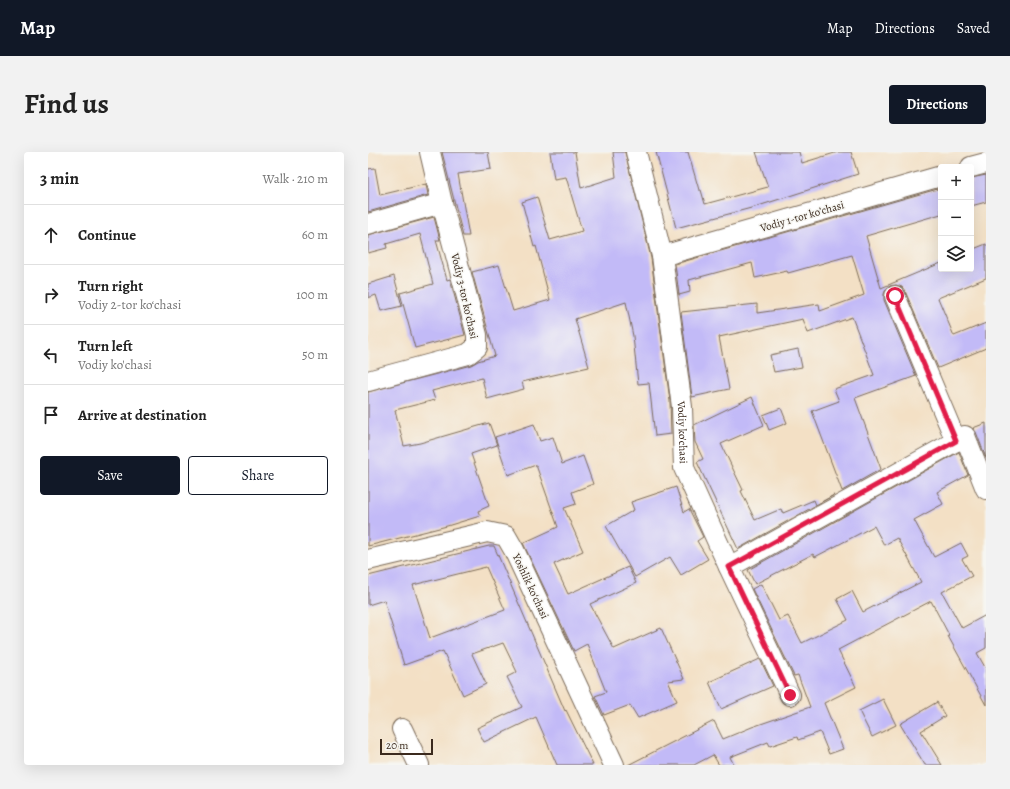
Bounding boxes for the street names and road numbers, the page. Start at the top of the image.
street label: Vodiy 1-tor koʼchasi [757,197,846,236]
street label: Vodiy 3-tor koʼchasi [447,251,482,340]
street label: Vodiy ko'chasi [673,399,691,464]
street label: Yoshlik koʻchasi [508,550,552,621]

